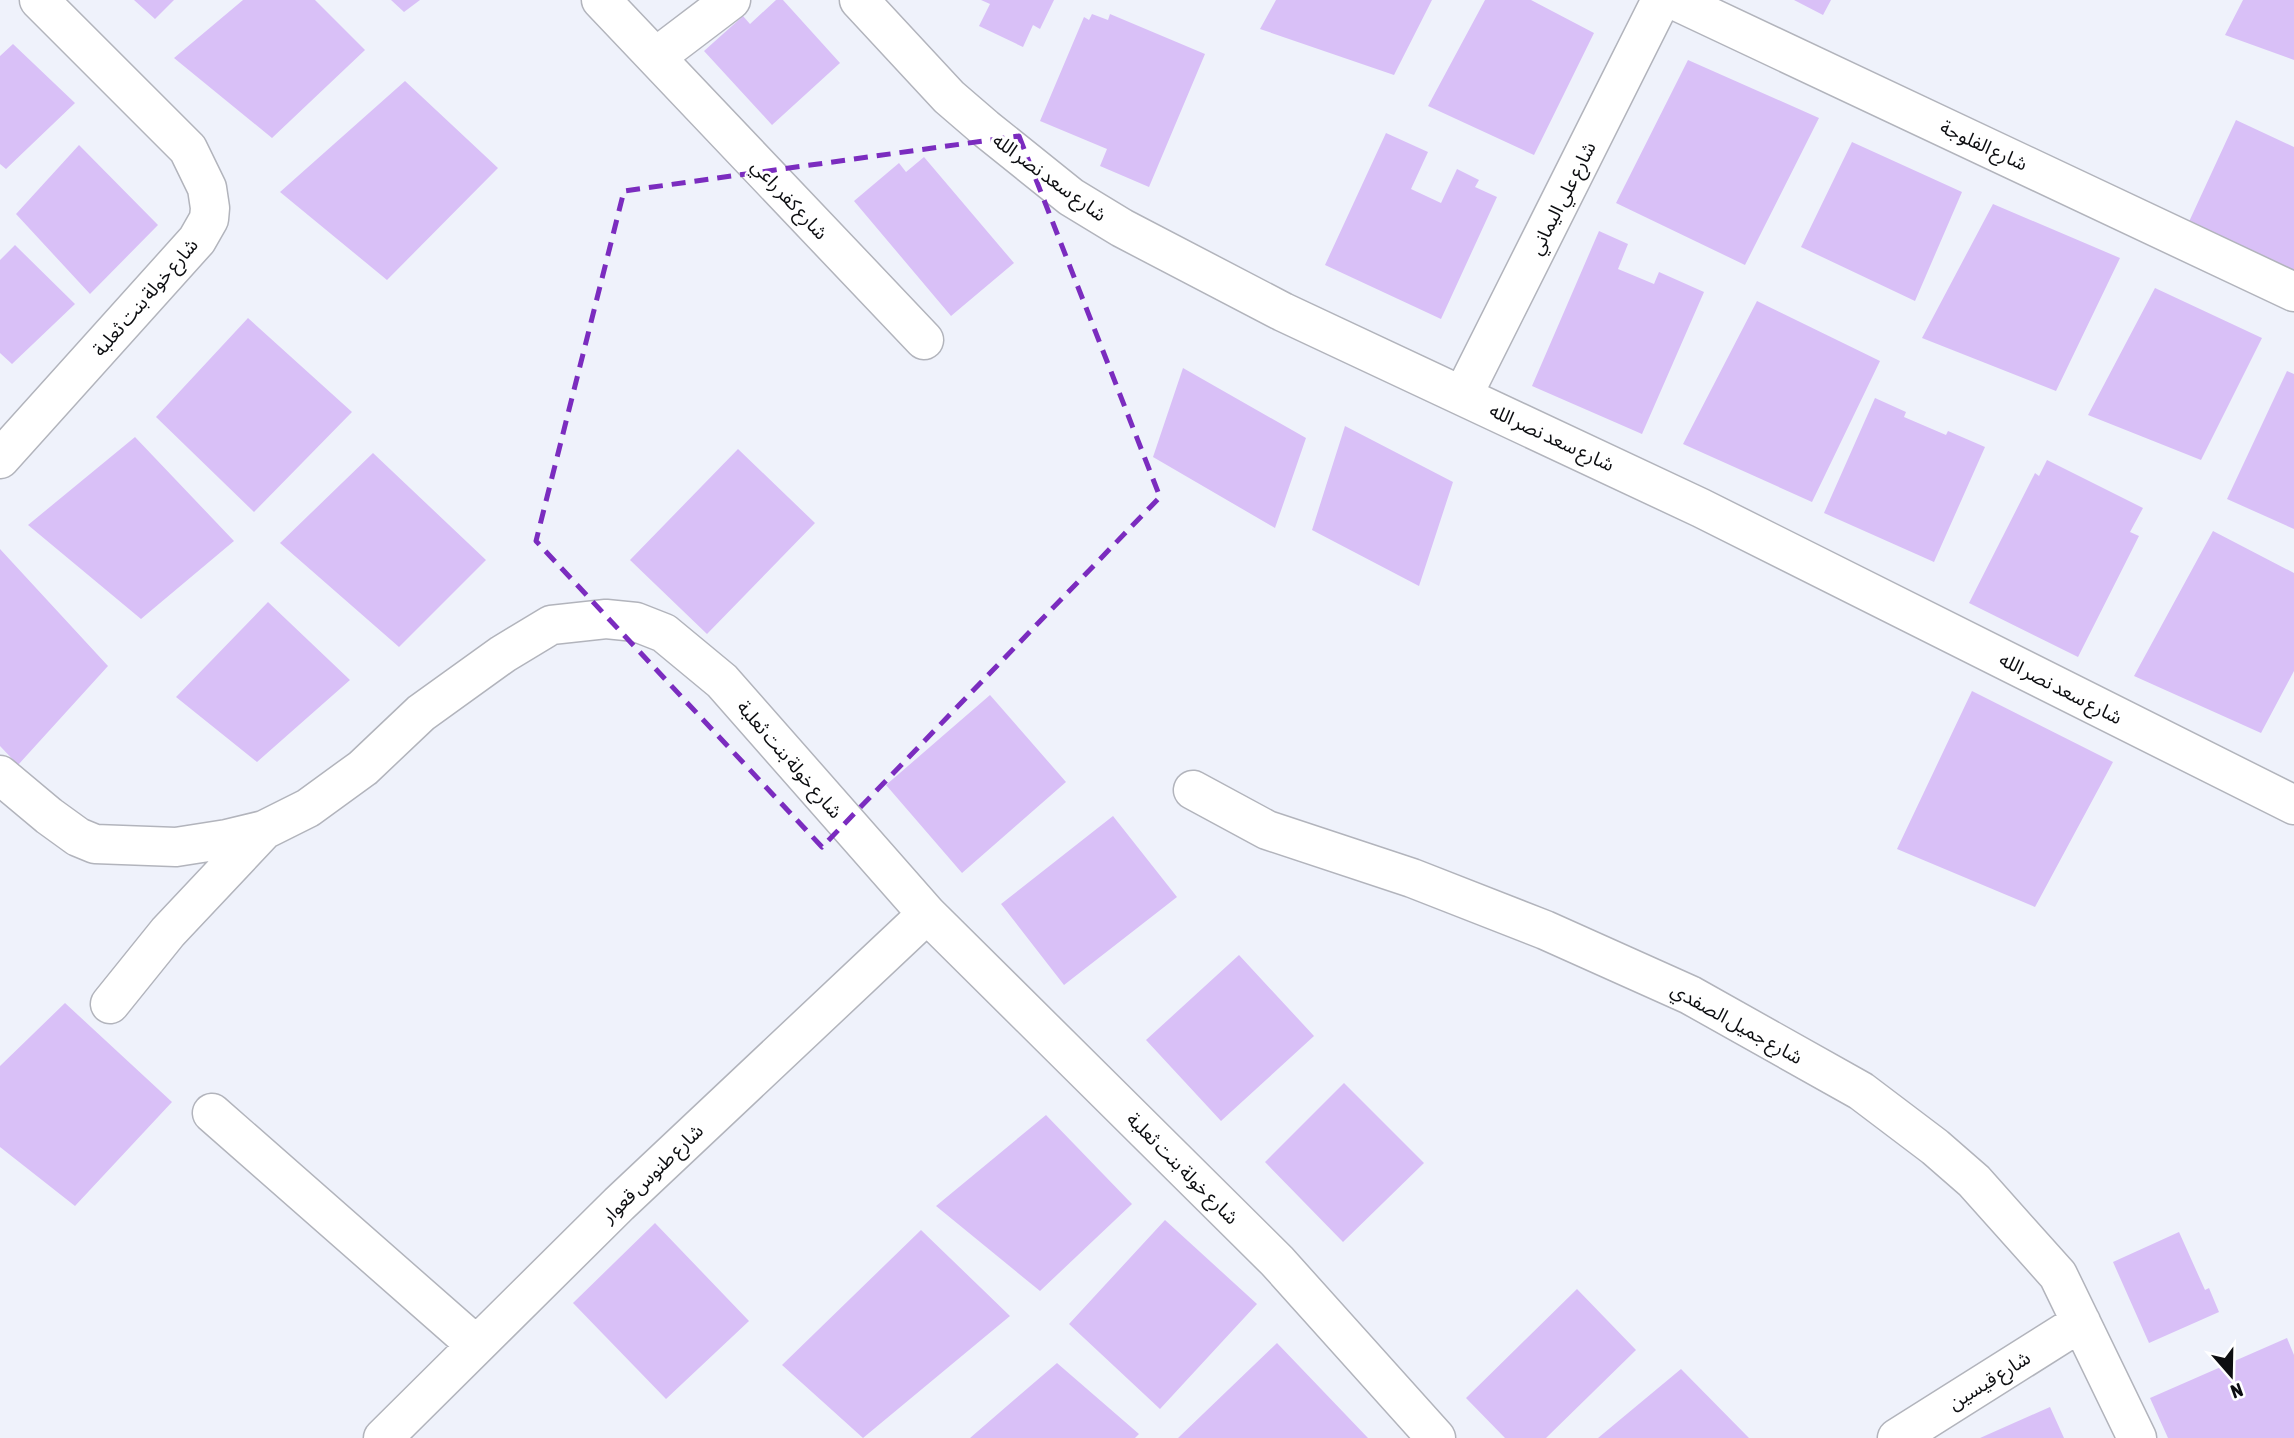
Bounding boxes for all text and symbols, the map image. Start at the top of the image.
street label: شارع الفلوجة [1936,115,2031,177]
street label: شارع سعد نصر الله [987,128,1111,228]
street label: شارع علي اليماني [1524,138,1604,260]
street label: شارع كفر راعي [744,154,833,247]
street label: شارع خولة بنت ثعلبة [88,234,204,362]
street label: شارع سعد نصر الله [1485,399,1618,478]
street label: شارع سعد نصر الله [1995,648,2126,731]
street label: شارع خولة بنت ثعلبة [731,696,847,824]
street label: شارع جميل الصفدي [1665,978,1807,1072]
street label: شارع خولة بنت ثعلبة [1121,1108,1243,1230]
street label: شارع طنوس قعوار [596,1119,709,1230]
north arrow [2196,1340,2266,1410]
street label: شارع قيسين [1944,1346,2036,1416]
text: N [2228,1379,2246,1403]

